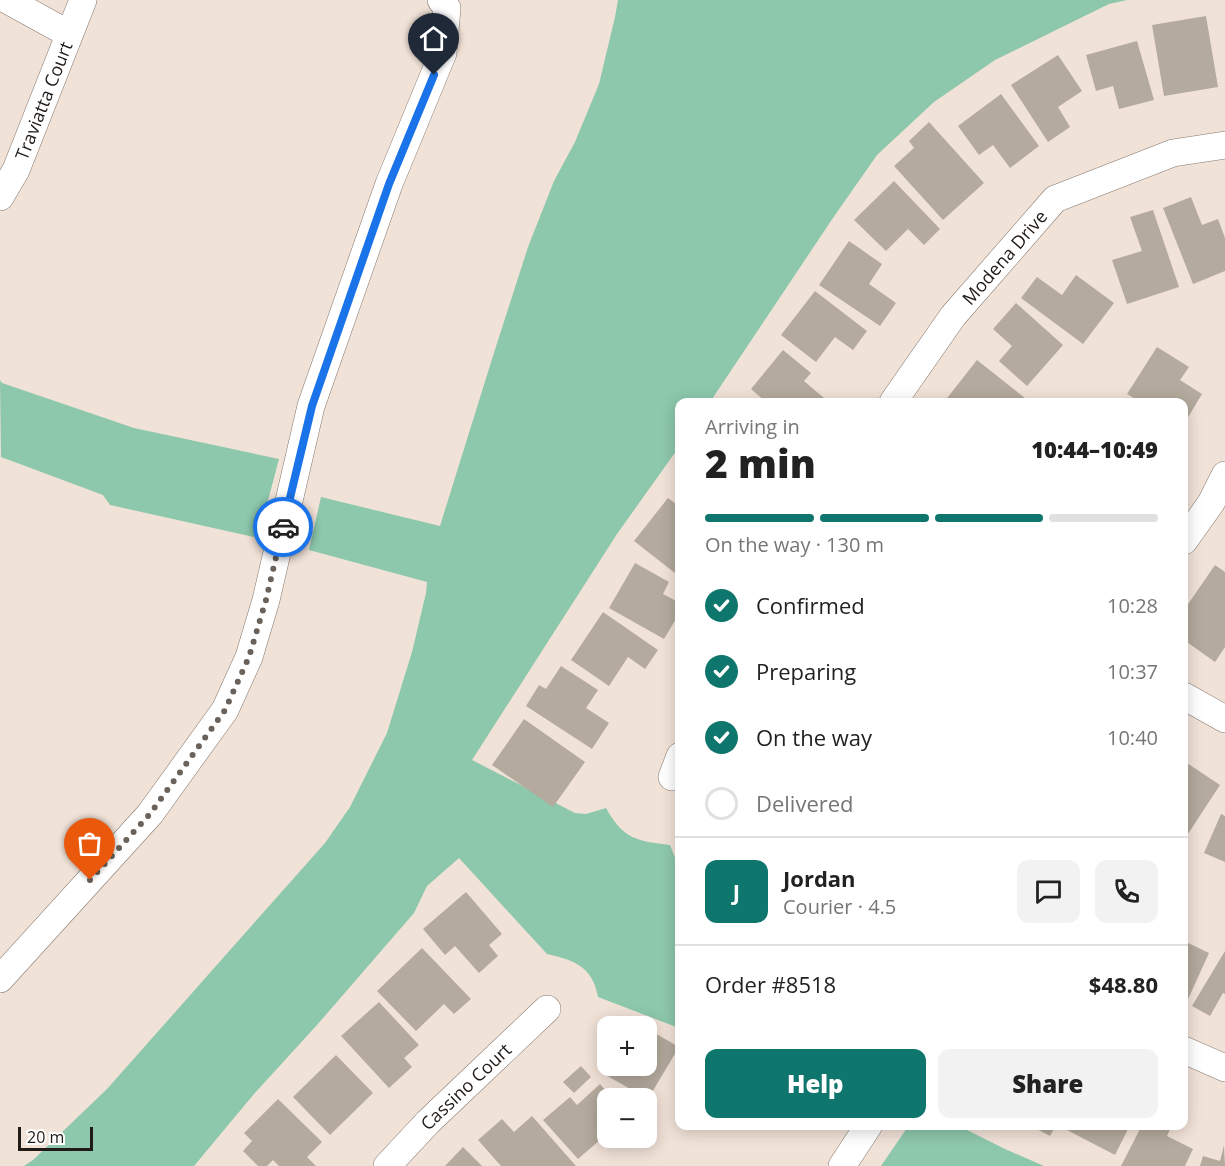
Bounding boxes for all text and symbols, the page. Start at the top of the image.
pin [408,13,459,75]
icon: home [417,22,450,55]
street label: Traviatta Court [9,38,78,163]
street label: Modena Drive [957,205,1052,309]
text: Arriving in [705,413,800,440]
text: 10:44–10:49 [1031,434,1158,464]
text: 2 min [705,436,816,489]
courier [253,497,313,557]
icon: car [267,511,300,544]
text: On the way · 130 m [705,531,884,558]
icon: check [705,589,738,622]
text: Confirmed [756,590,865,620]
text: 10:28 [1107,592,1158,619]
icon: check [705,655,738,688]
text: Preparing [756,656,856,686]
text: 10:37 [1107,658,1158,685]
icon: check [705,721,738,754]
text: On the way [756,722,872,752]
text: 10:40 [1107,724,1158,751]
text: Delivered [756,788,854,818]
pin [64,818,115,880]
icon: bag [73,827,106,860]
button: chat [1017,860,1080,923]
button: phone [1095,860,1158,923]
text: Jordan [783,863,856,893]
text: J [733,876,740,906]
text: Courier · 4.5 [783,893,896,920]
text: Order #8518 [705,969,836,999]
text: $48.80 [1089,969,1158,999]
map controls [597,1016,657,1148]
button: + [597,1016,657,1076]
street label: Cassino Court [415,1037,516,1135]
button: Help [705,1049,926,1118]
button: Share [938,1049,1158,1118]
button: − [597,1088,657,1148]
scale bar [18,1124,93,1152]
text: 20 m [27,1126,64,1148]

